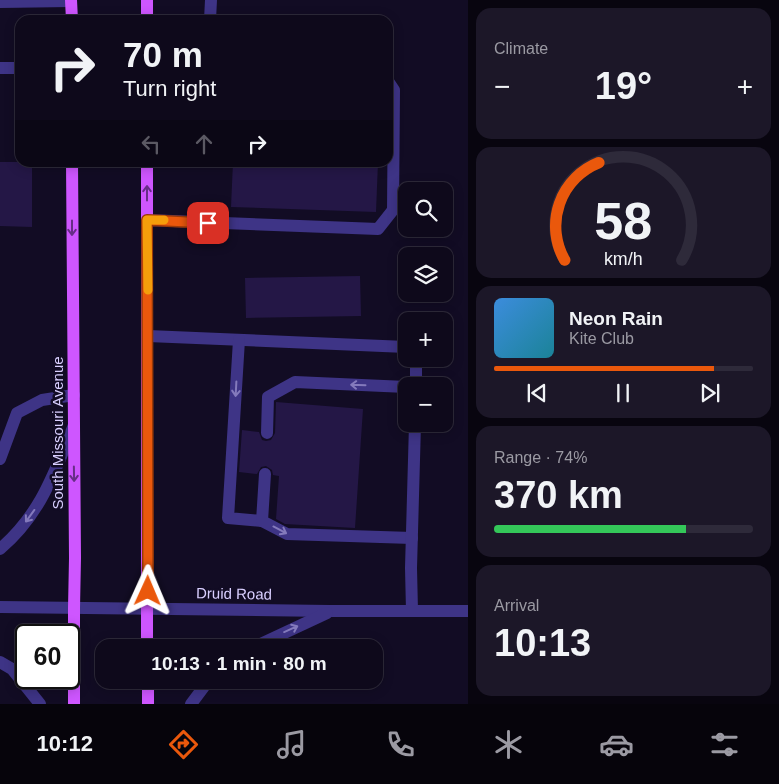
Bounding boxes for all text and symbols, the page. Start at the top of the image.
icon: right [40,35,105,100]
text: 70 m [123,35,203,74]
text: Climate [494,40,548,57]
text: 19° [595,65,652,107]
text: − [494,71,510,102]
text: + [737,71,753,102]
text: Turn right [123,76,216,101]
icon: left [137,130,165,158]
icon: ahead [190,130,218,158]
icon: right [243,130,271,158]
map controls [398,182,453,432]
button: search [398,182,453,237]
one-way arrow [142,186,152,202]
text: 58 [595,192,652,250]
pin [187,202,229,244]
icon: arrive [194,209,222,237]
one-way arrow [67,220,77,236]
button: layers [398,247,453,302]
text: km/h [604,249,643,269]
text: Neon Rain [569,308,663,329]
button: + [398,312,453,367]
text: Kite Club [569,330,634,347]
street label: South Missouri Avenue [49,356,66,510]
button: − [398,377,453,432]
icon: previous [523,379,551,407]
icon: pause [609,379,637,407]
icon: next [696,379,724,407]
one-way arrow [231,380,240,396]
one-way arrow [350,380,366,389]
text: Range · 74% [494,449,587,466]
one-way arrow [69,466,79,482]
text: 370 km [494,474,623,516]
one-way arrow [25,509,35,523]
one-way arrow [272,525,287,535]
position arrow [121,564,173,616]
street label: Druid Road [196,584,272,603]
text: Arrival [494,597,539,614]
text: 10:13 [494,622,591,664]
speed limit sign: 60 [15,624,80,689]
one-way arrow [283,624,298,634]
text: 10:13 · 1 min · 80 m [151,653,327,674]
icon: directions [166,727,201,762]
icon: music [274,727,309,762]
icon: phone [383,727,418,762]
icon: climate [491,727,526,762]
icon: car [599,727,634,762]
icon: filters [707,727,742,762]
text: 10:12 [37,731,93,756]

